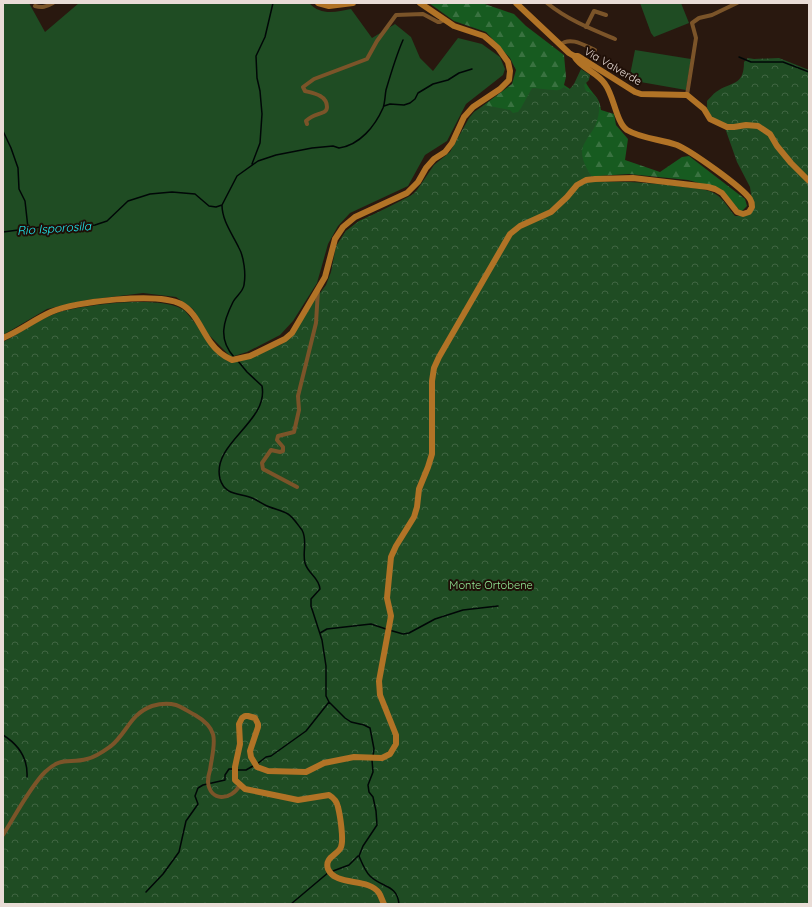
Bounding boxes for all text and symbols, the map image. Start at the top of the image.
street label: Via Valverde [582,44,644,88]
water label: Rio Isporosila [17,218,92,238]
park label: Monte Ortobene [449,578,533,592]

